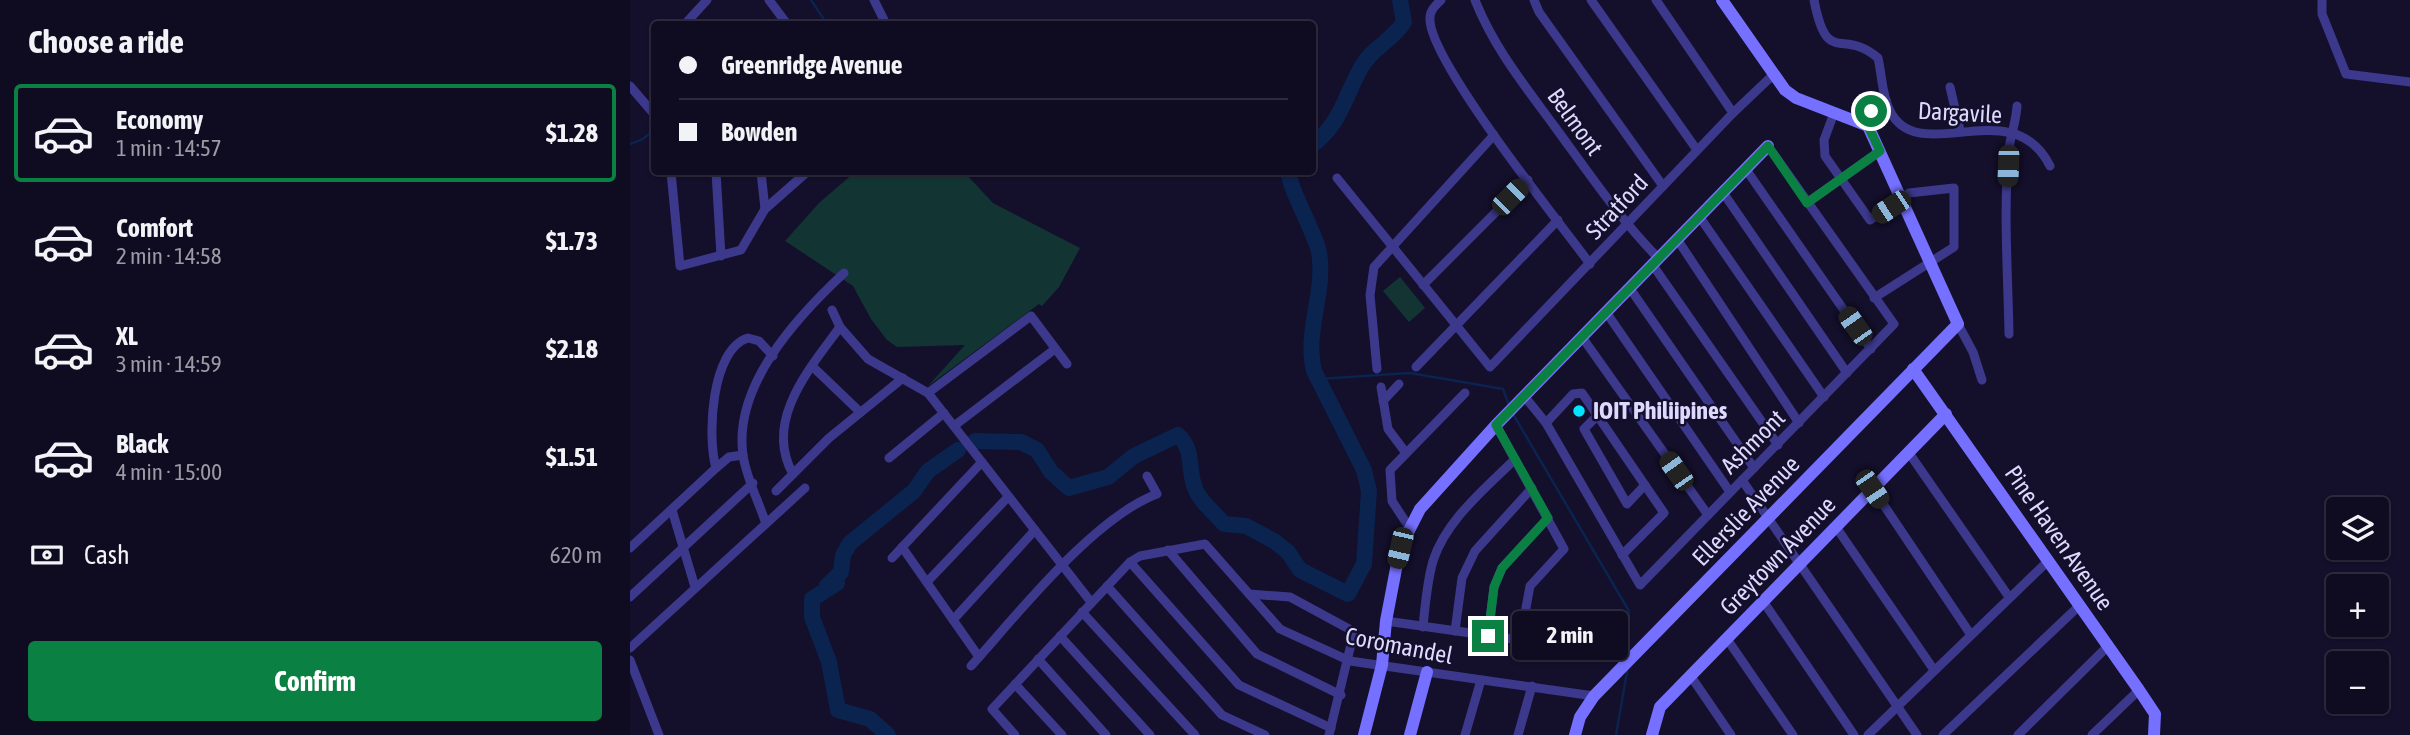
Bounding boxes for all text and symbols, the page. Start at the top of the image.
text: Choose a ride [28,23,184,60]
text: Greenridge Avenue [721,50,903,80]
street label: Belmont [1542,83,1609,160]
route start [1855,95,1887,127]
street label: Dargavile [1917,97,2003,128]
icon: car [32,102,95,165]
text: Economy [116,105,203,135]
text: Bowden [721,117,797,147]
text: $1.28 [546,118,598,148]
text: 1 min · 14:57 [116,135,222,161]
car [1997,145,2020,187]
street label: Stratford [1580,169,1653,244]
car [1488,175,1533,219]
car [1868,187,1915,227]
icon: car [32,210,95,273]
text: Comfort [116,213,193,243]
text: $1.73 [546,226,598,256]
text: 2 min · 14:58 [116,243,222,269]
car [1835,303,1876,349]
icon: car [32,318,95,381]
text: XL [116,321,138,351]
text: $2.18 [546,334,598,364]
text: 3 min · 14:59 [116,351,222,377]
place label: IOIT Philiipines [1593,397,1728,424]
marker: IOIT Philiipines [1571,403,1587,419]
street label: Ashmont [1715,404,1790,479]
icon: car [32,426,95,489]
text: Black [116,429,168,459]
text: $1.51 [546,442,598,472]
car [1656,448,1697,494]
street label: Ellerslie Avenue [1687,450,1805,571]
text: 4 min · 15:00 [116,459,222,485]
street label: Pine Haven Avenue [2000,460,2119,615]
car [1852,466,1893,512]
street label: Greytown Avenue [1715,491,1841,620]
map controls [2326,497,2389,714]
button: layers [2326,497,2389,560]
car [1386,525,1415,571]
icon: cash [28,536,66,574]
text: Cash [84,540,130,570]
text: 620 m [550,542,602,568]
button: + [2326,574,2389,637]
callout: 2 min [1512,612,1628,660]
route end [1472,620,1504,652]
street label: Coromandel [1343,622,1456,669]
text: 2 min [1547,622,1593,648]
button: Confirm [28,641,602,721]
button: − [2326,651,2389,714]

